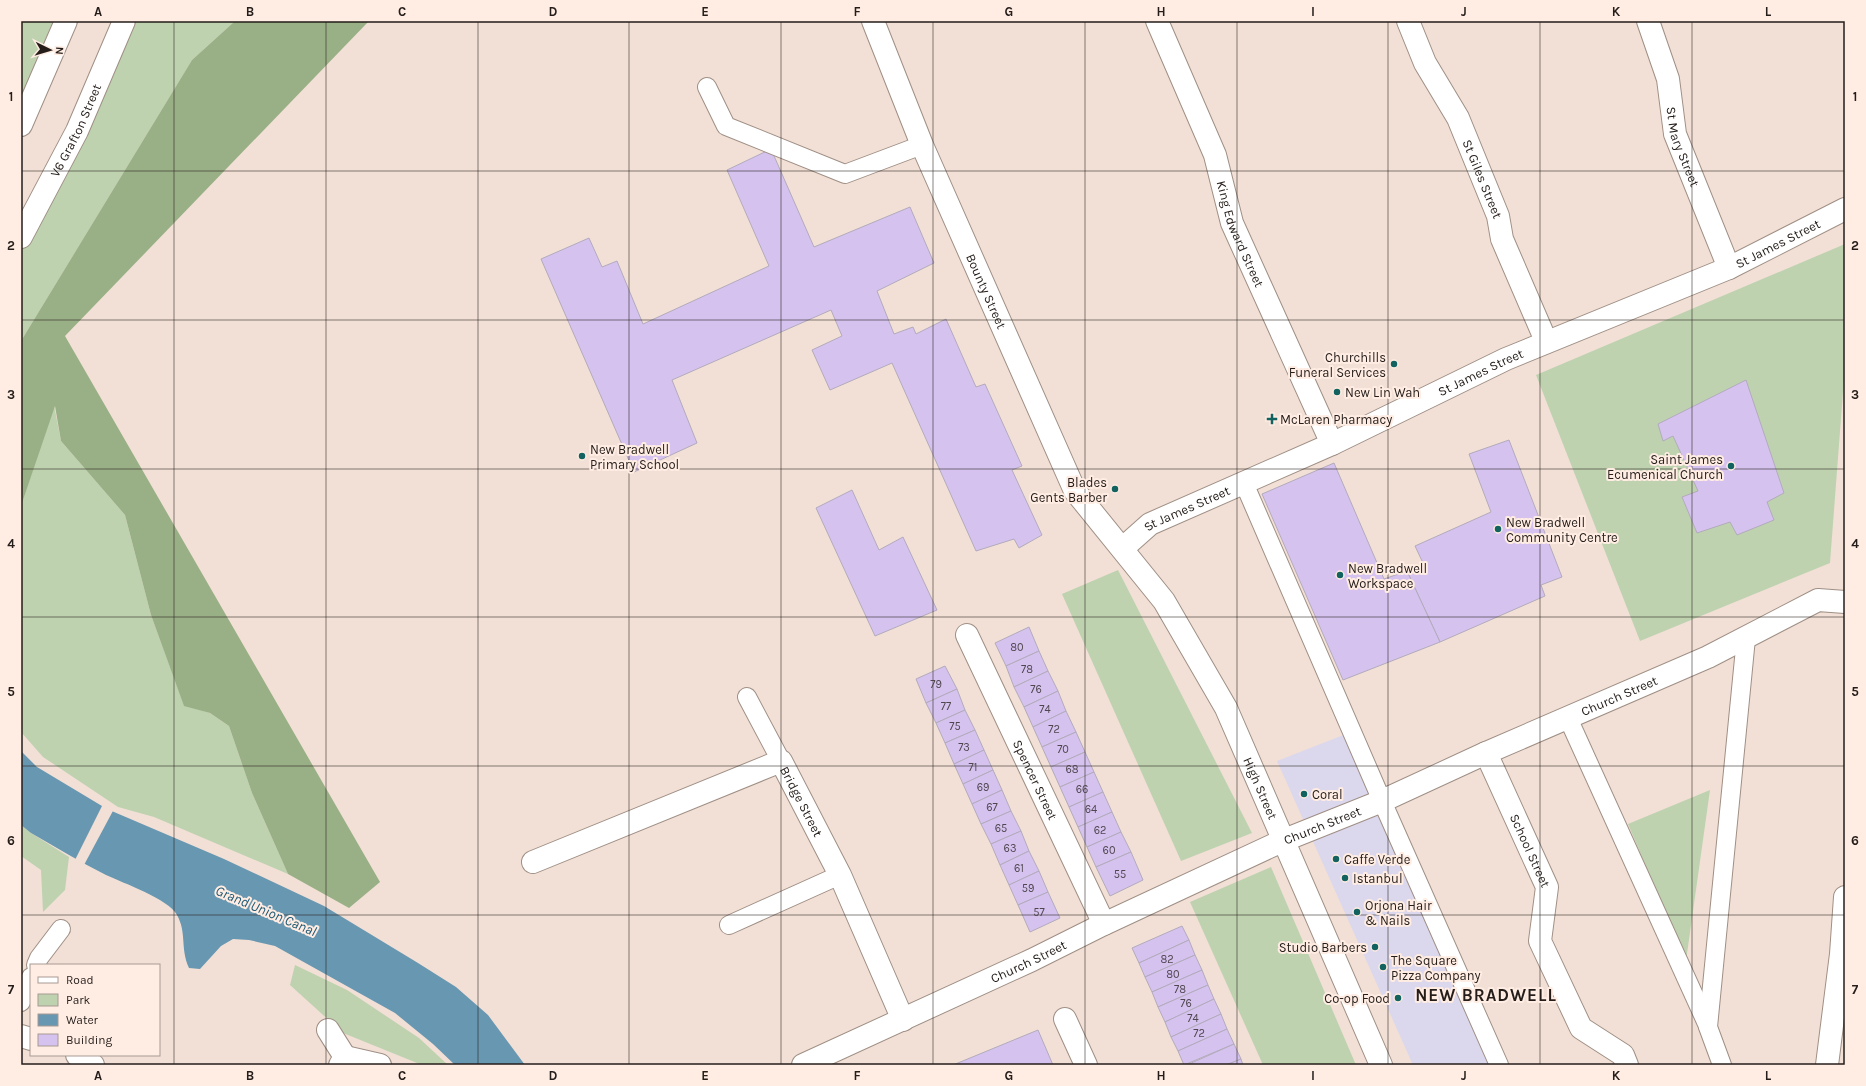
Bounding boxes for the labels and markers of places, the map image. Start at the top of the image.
place label: Churchills Funeral Services [1289,350,1386,380]
marker: Churchills Funeral Services [1389,359,1399,369]
place label: New Lin Wah [1345,385,1420,400]
marker: New Lin Wah [1332,387,1342,397]
place label: McLaren Pharmacy [1280,412,1392,427]
marker: McLaren Pharmacy [1267,414,1277,424]
place label: New Bradwell Primary School [590,442,679,472]
marker: New Bradwell Primary School [577,451,587,461]
place label: Saint James Ecumenical Church [1607,452,1723,482]
marker: Saint James Ecumenical Church [1726,461,1736,471]
place label: Blades Gents Barber [1030,475,1107,505]
marker: Blades Gents Barber [1110,484,1120,494]
place label: New Bradwell Community Centre [1506,515,1618,545]
marker: New Bradwell Community Centre [1493,524,1503,534]
place label: New Bradwell Workspace [1348,561,1427,591]
marker: New Bradwell Workspace [1335,570,1345,580]
place label: Coral [1312,787,1343,802]
marker: Coral [1299,789,1309,799]
place label: Caffe Verde [1344,852,1411,867]
marker: Caffe Verde [1331,854,1341,864]
place label: Istanbul [1353,871,1403,886]
marker: Istanbul [1340,873,1350,883]
place label: Orjona Hair & Nails [1365,898,1432,928]
marker: Orjona Hair & Nails [1352,907,1362,917]
place label: Studio Barbers [1279,940,1367,955]
marker: Studio Barbers [1370,942,1380,952]
place label: The Square Pizza Company [1391,953,1481,983]
marker: The Square Pizza Company [1378,962,1388,972]
place label: Co-op Food [1324,991,1390,1006]
marker: Co-op Food [1393,993,1403,1003]

